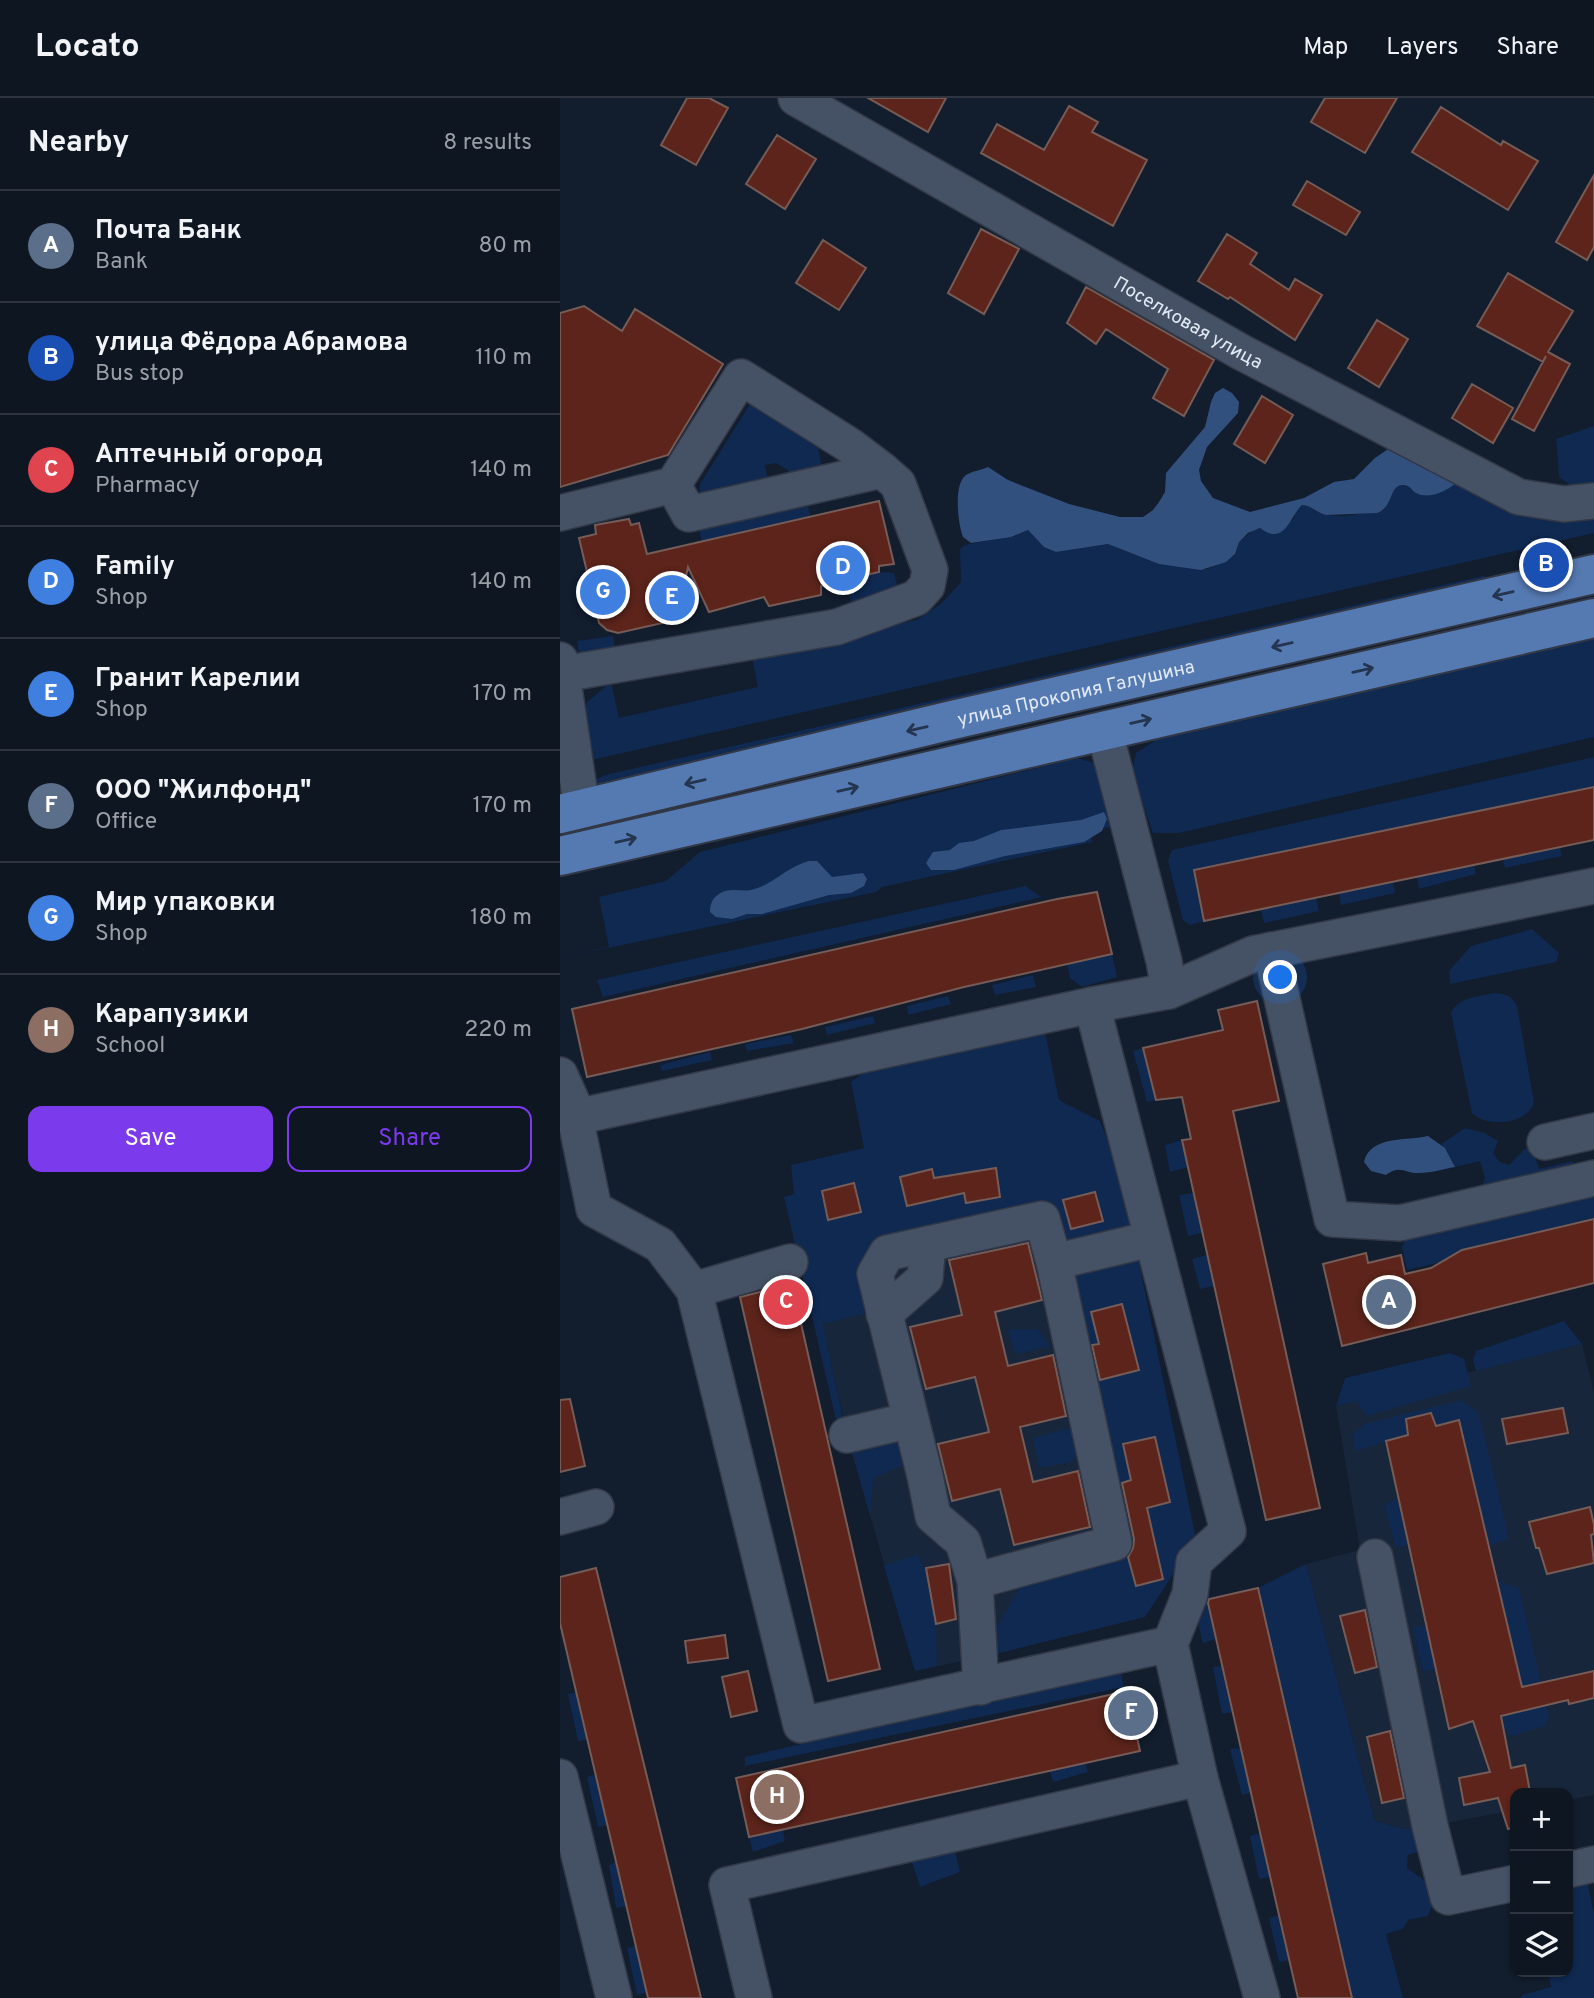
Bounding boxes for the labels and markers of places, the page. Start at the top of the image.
pin: B [1523,539,1569,591]
pin: D [820,542,866,594]
pin: G [580,566,626,618]
pin: E [649,572,695,624]
pin: C [763,1276,809,1328]
pin: A [1366,1276,1412,1328]
pin: F [1108,1687,1154,1739]
pin: H [754,1771,800,1823]

